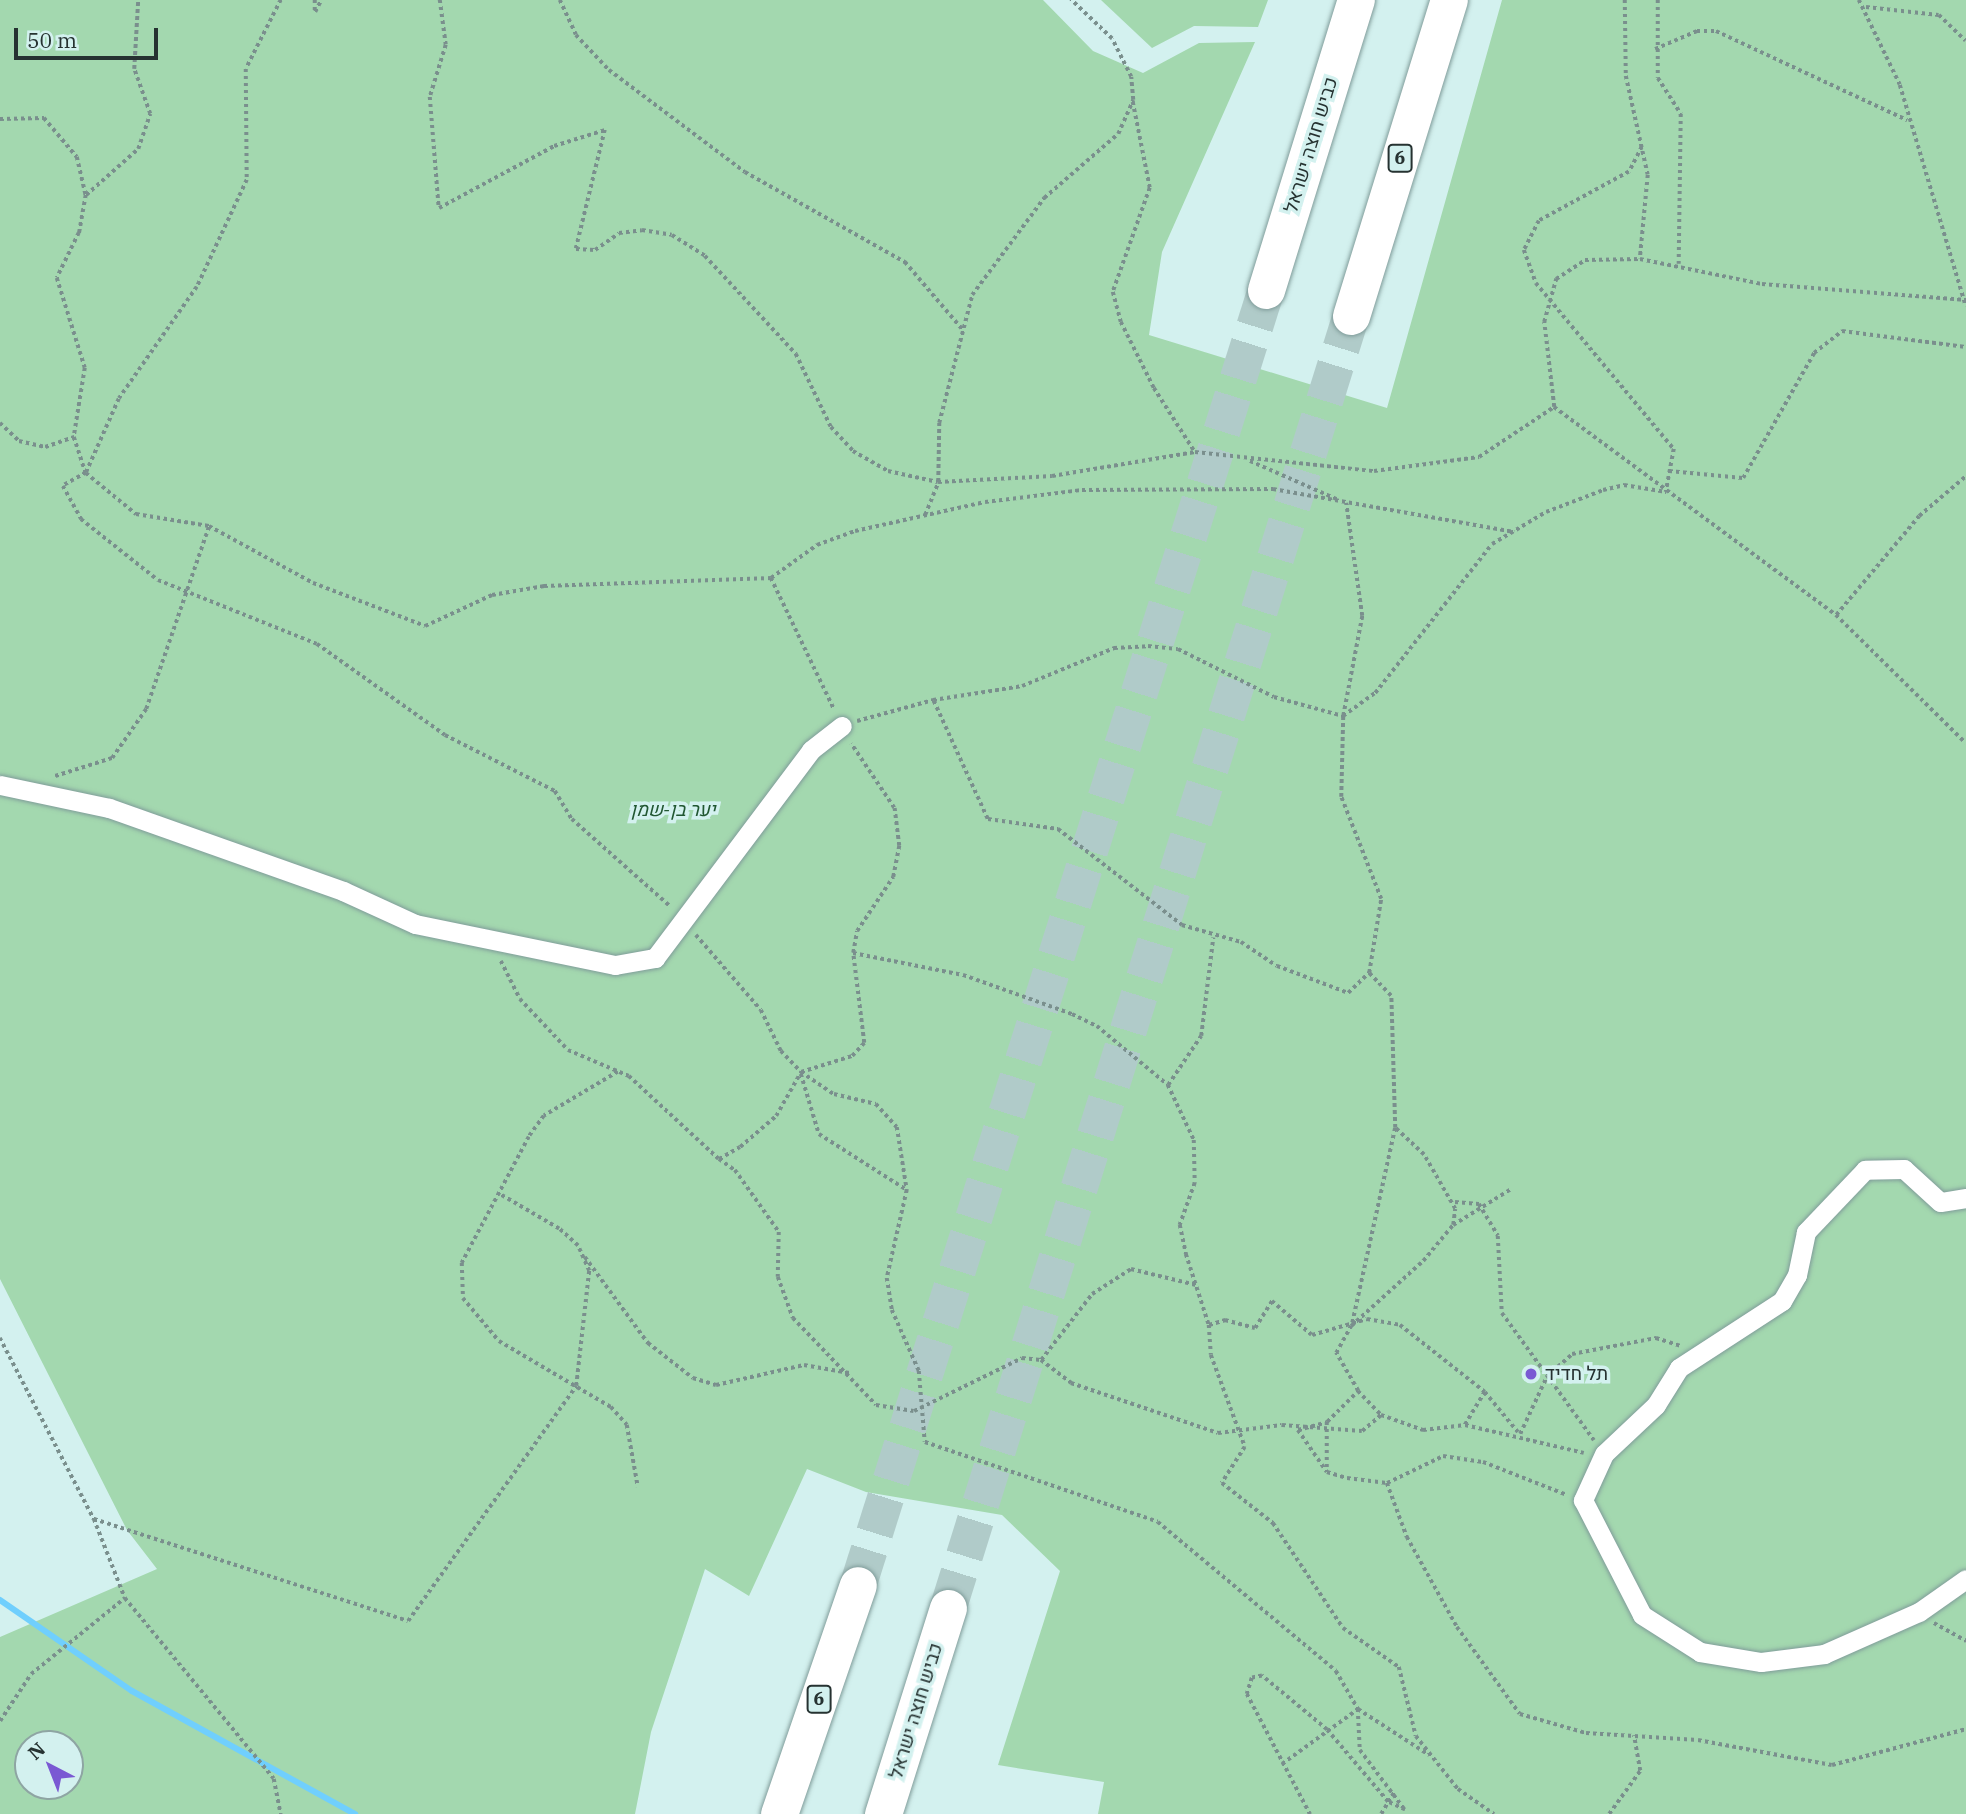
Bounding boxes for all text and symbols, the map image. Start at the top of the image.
scale bar [18,14,161,58]
text: 50 m [27,26,77,54]
street label: כביש חוצה ישראל [1280,74,1342,216]
road number: 6 [1386,144,1414,173]
park label: יער בן-שמן [631,799,715,821]
place label: תל חדיד [1545,1363,1608,1385]
marker: תל חדיד [1523,1366,1539,1382]
street label: כביש חוצה ישראל [885,1640,947,1782]
road number: 6 [805,1684,833,1714]
north arrow [14,1730,84,1800]
text: N [23,1737,50,1765]

